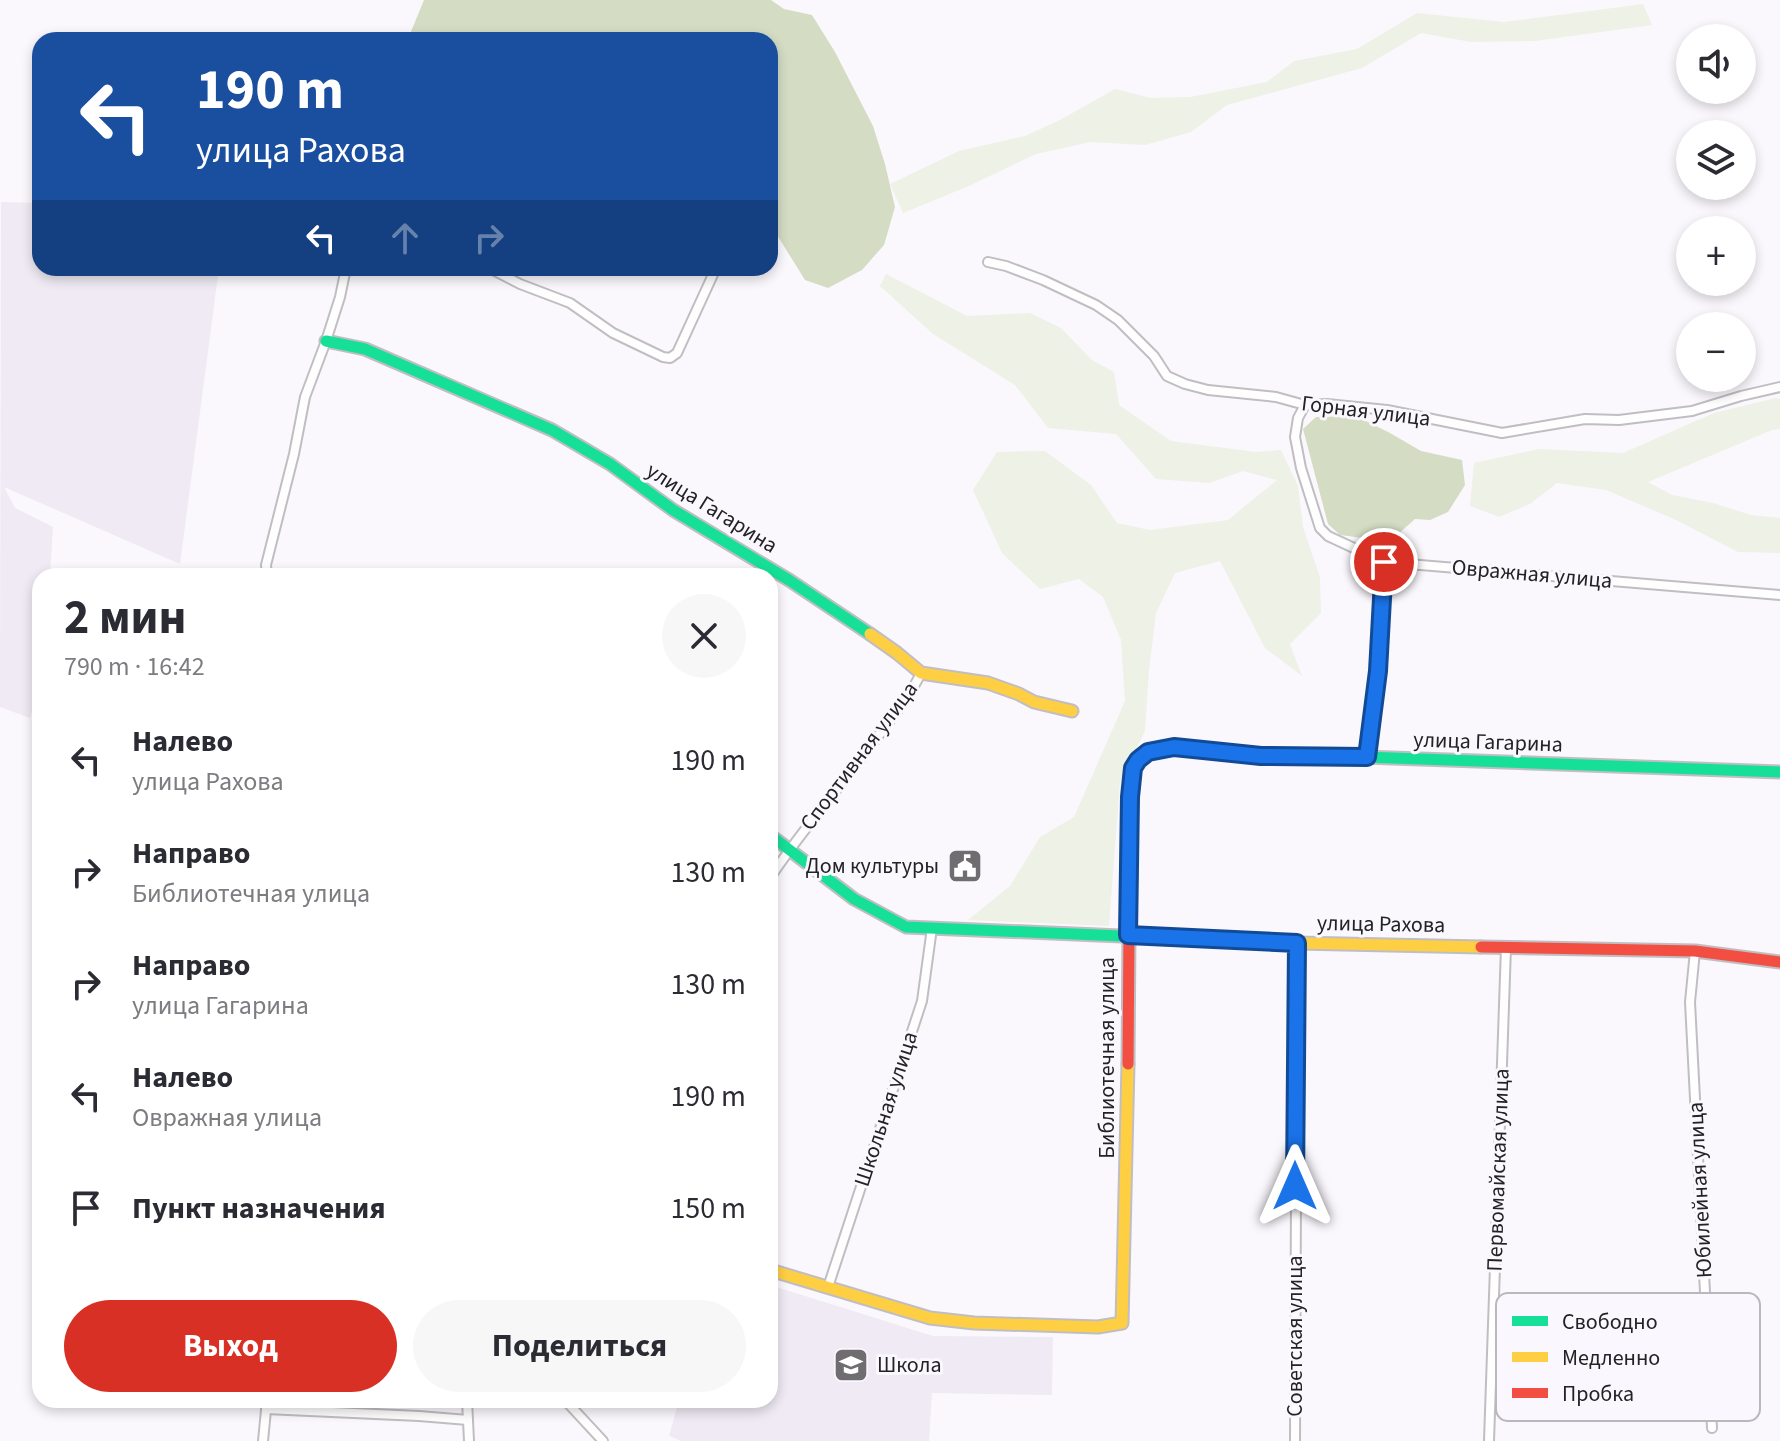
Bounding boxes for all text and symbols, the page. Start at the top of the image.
map controls [1676,24,1756,392]
button: sound [1676,24,1756,104]
text: 190 m [196,51,344,130]
icon: left [64,64,168,168]
button: layers [1676,120,1756,200]
text: улица Рахова [196,125,406,176]
icon: left [299,216,343,260]
icon: ahead [383,216,427,260]
icon: right [467,216,511,260]
button: + [1676,216,1756,296]
button: − [1676,312,1756,392]
street label: Горная улица [1300,387,1432,435]
street label: улица Гагарина [640,455,784,561]
pin [1350,528,1418,596]
icon: arrive [1362,540,1406,584]
street label: Овражная улица [1451,551,1613,597]
text: 2 мин [64,584,187,652]
button: close [662,594,746,678]
text: 790 m · 16:42 [64,648,205,685]
street label: Спортивная улица [792,675,926,837]
text: Налево [132,720,233,763]
street label: улица Гагарина [1413,723,1563,761]
icon: left [64,738,108,782]
text: 190 m [670,739,746,782]
text: улица Рахова [132,763,284,800]
text: Направо [132,832,250,875]
public building icon: Дом культуры [946,847,984,885]
icon: right [64,850,108,894]
place label: Дом культуры [806,850,939,882]
text: 130 m [670,851,746,894]
text: Библиотечная улица [132,875,370,912]
street label: улица Рахова [1317,907,1445,941]
text: Направо [132,944,250,987]
street label: Библиотечная улица [1091,957,1123,1159]
icon: right [64,962,108,1006]
text: 130 m [670,963,746,1006]
text: улица Гагарина [132,987,309,1024]
street label: Школьная улица [846,1027,926,1191]
text: Налево [132,1056,233,1099]
street label: Первомайская улица [1478,1068,1518,1272]
icon: left [64,1074,108,1118]
text: 190 m [670,1075,746,1118]
text: Овражная улица [132,1099,322,1136]
street label: Юбилейная улица [1679,1101,1721,1279]
position arrow [1253,1144,1337,1228]
icon: arrive [64,1186,108,1230]
text: Пункт назначения [132,1187,386,1230]
text: 150 m [670,1187,746,1230]
street label: Советская улица [1279,1255,1311,1417]
legend [1496,1293,1760,1421]
button: Выход [64,1300,397,1392]
button: Поделиться [413,1300,746,1392]
text: Свободно [1562,1306,1658,1338]
text: Медленно [1562,1342,1660,1374]
school or university icon: Школа [832,1346,870,1384]
place label: Школа [877,1349,942,1381]
text: Пробка [1562,1378,1634,1410]

